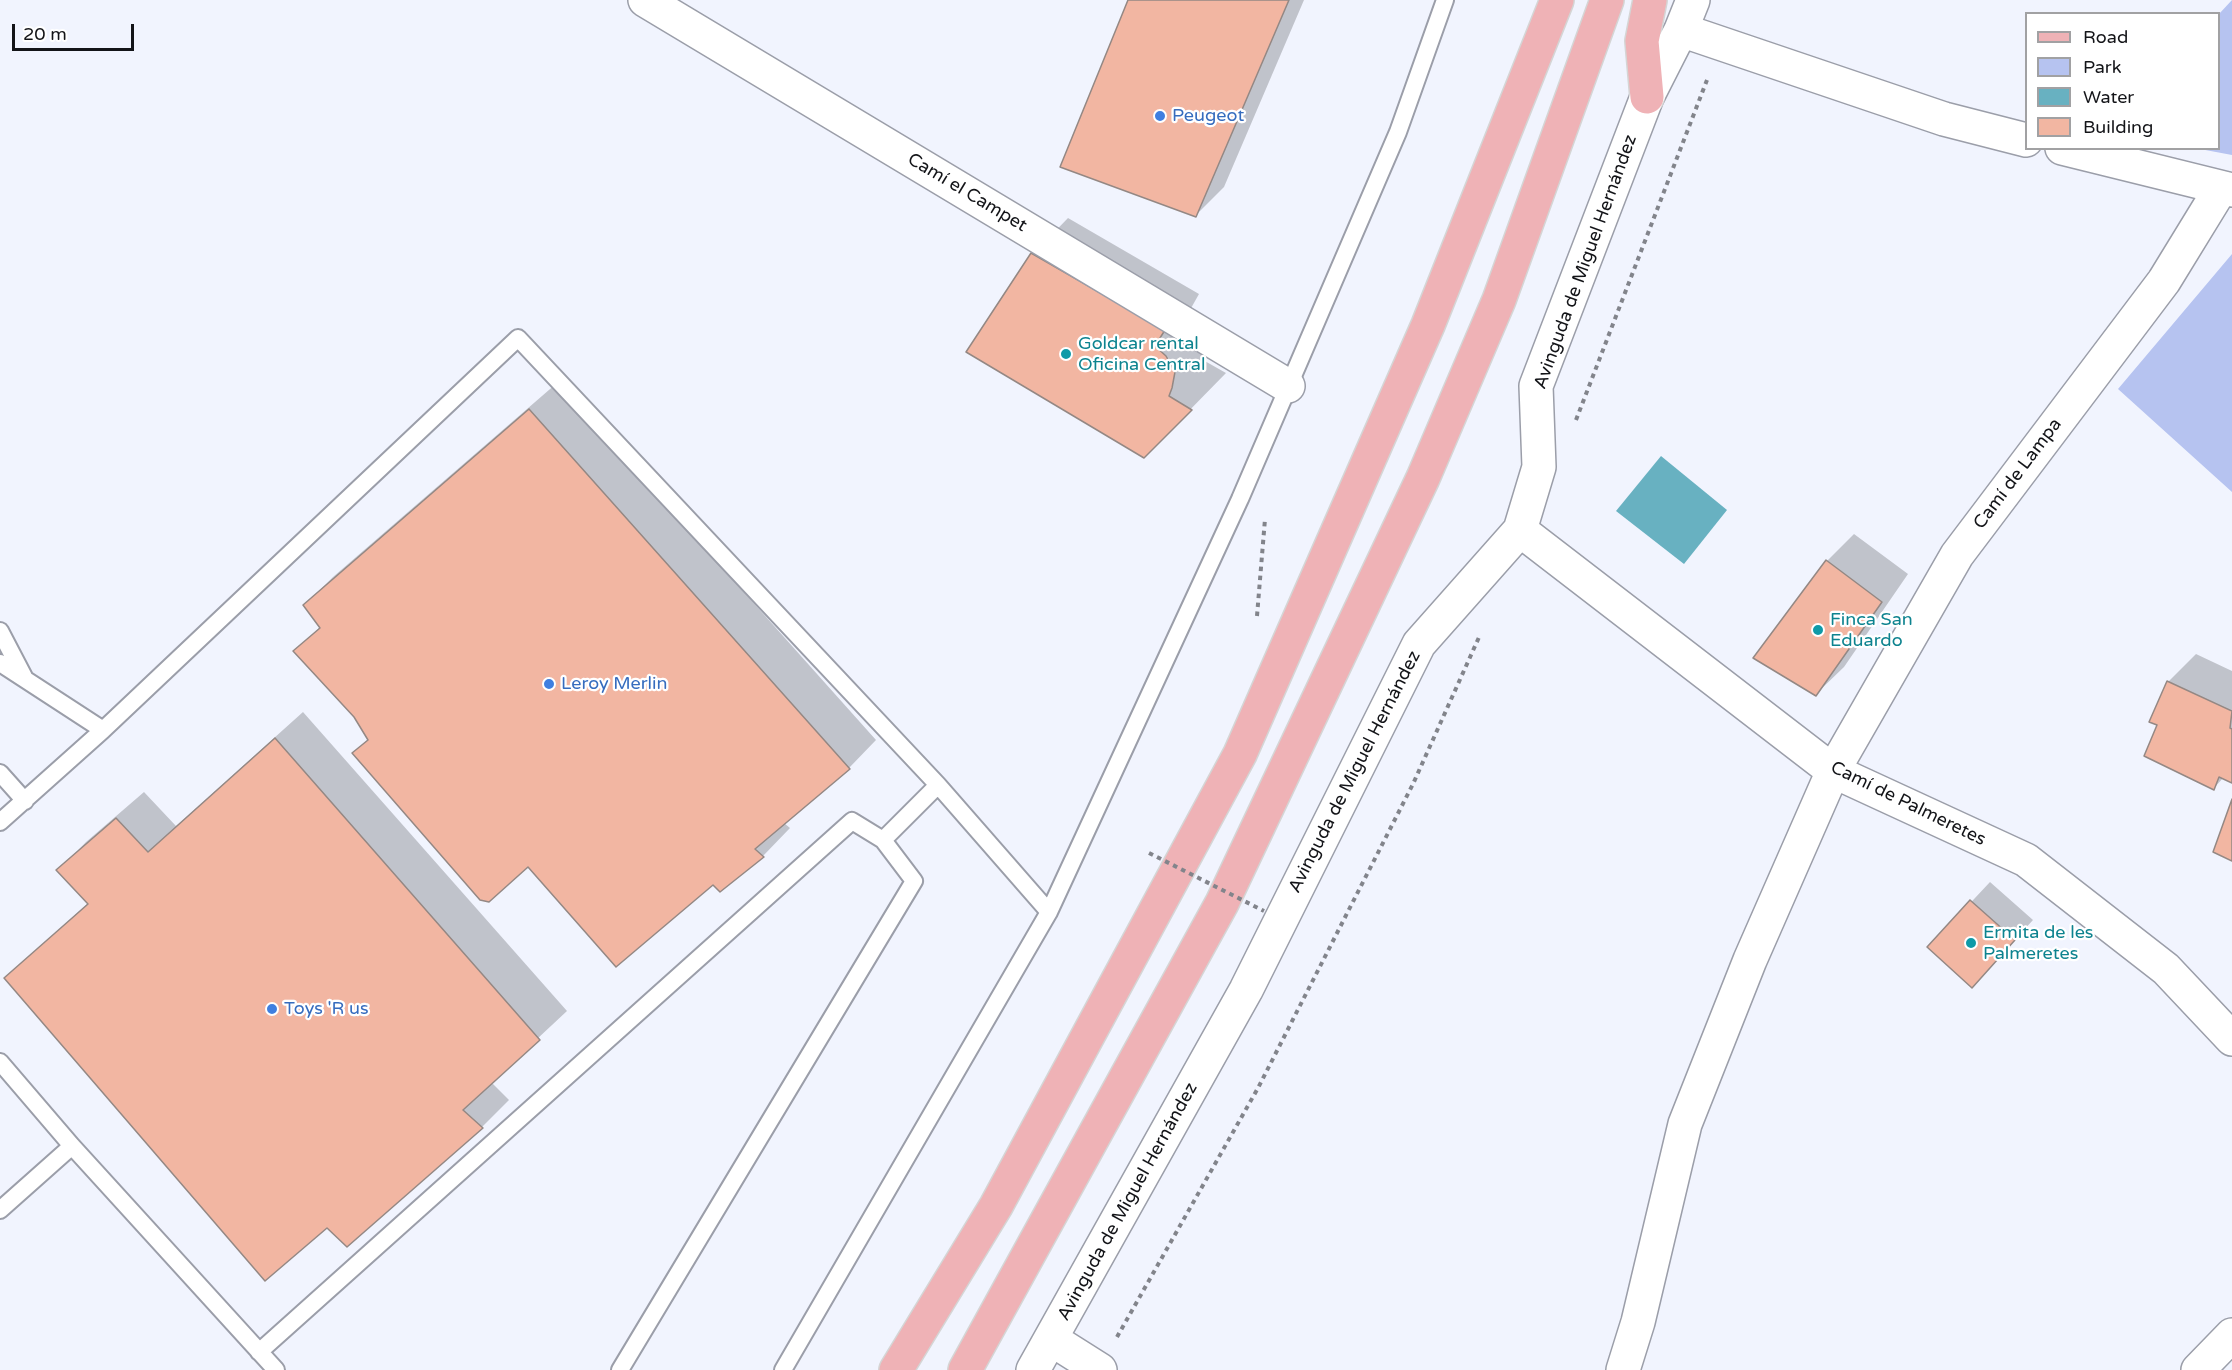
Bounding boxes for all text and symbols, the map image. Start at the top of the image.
scale bar [15,12,136,50]
legend [2025,12,2220,150]
text: 20 m [23,23,67,45]
text: Road [2083,26,2128,48]
text: Park [2083,56,2121,78]
text: Water [2083,86,2134,108]
place label: Peugeot [1172,105,1244,127]
marker: Peugeot [1153,109,1167,123]
text: Building [2083,116,2153,138]
street label: Avinguda de Miguel Hernández [1530,132,1642,392]
street label: Camí el Campet [903,149,1031,237]
place label: Goldcar rental Oficina Central [1078,333,1205,376]
marker: Goldcar rental Oficina Central [1059,347,1073,361]
street label: Camí de Lampa [1969,414,2067,534]
place label: Finca San Eduardo [1830,609,1913,652]
marker: Finca San Eduardo [1811,623,1825,637]
street label: Avinguda de Miguel Hernández [1284,647,1426,897]
place label: Leroy Merlin [561,673,667,695]
marker: Leroy Merlin [542,677,556,691]
street label: Camí de Palmeretes [1827,757,1989,851]
place label: Ermita de les Palmeretes [1983,922,2093,964]
marker: Ermita de les Palmeretes [1964,936,1978,950]
place label: Toys 'R us [284,998,369,1020]
marker: Toys 'R us [265,1002,279,1016]
street label: Avinguda de Miguel Hernández [1053,1079,1203,1325]

